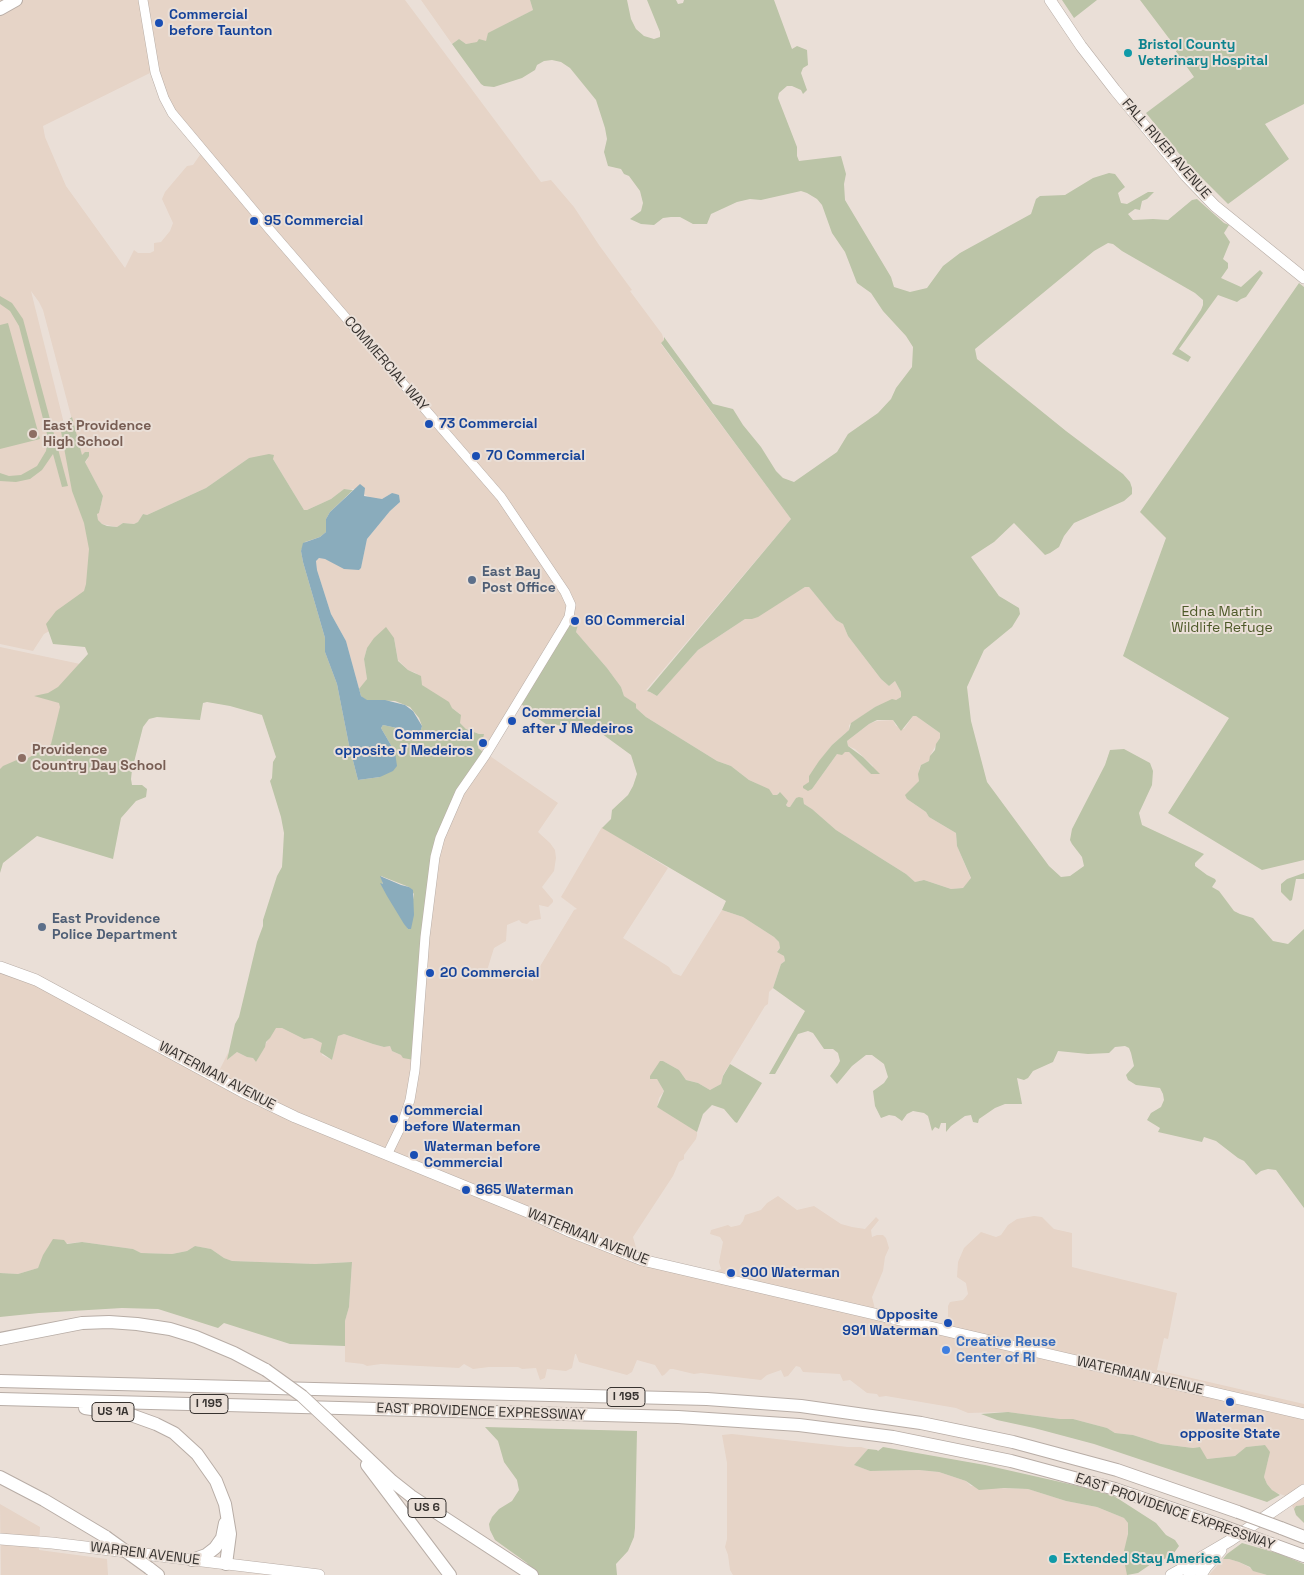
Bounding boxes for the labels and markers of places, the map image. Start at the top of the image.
place label: Commercial before Taunton [169,7,272,40]
marker: Commercial before Taunton [153,17,165,29]
place label: Bristol County Veterinary Hospital [1138,37,1268,70]
marker: Bristol County Veterinary Hospital [1122,47,1134,59]
place label: 95 Commercial [264,213,363,229]
marker: 95 Commercial [248,215,260,227]
place label: 73 Commercial [439,416,537,432]
place label: East Providence High School [43,418,151,451]
marker: 73 Commercial [423,418,435,430]
marker: East Providence High School [27,428,39,440]
place label: 70 Commercial [486,448,585,464]
marker: 70 Commercial [470,450,482,462]
place label: East Bay Post Office [482,564,556,596]
marker: East Bay Post Office [466,574,478,586]
place label: 60 Commercial [585,613,685,629]
marker: 60 Commercial [569,615,581,627]
place label: Commercial after J Medeiros [522,705,633,738]
marker: Commercial after J Medeiros [506,715,518,727]
place label: Commercial opposite J Medeiros [335,727,473,760]
marker: Commercial opposite J Medeiros [477,737,489,749]
place label: Providence Country Day School [32,742,166,774]
marker: Providence Country Day School [16,752,28,764]
place label: East Providence Police Department [52,911,177,944]
marker: East Providence Police Department [36,921,48,933]
place label: 20 Commercial [440,965,540,981]
marker: 20 Commercial [424,967,436,979]
place label: Commercial before Waterman [404,1103,521,1136]
marker: Commercial before Waterman [388,1113,400,1125]
place label: Waterman before Commercial [424,1139,541,1172]
marker: Waterman before Commercial [408,1149,420,1161]
place label: 865 Waterman [476,1182,574,1198]
marker: 865 Waterman [460,1184,472,1196]
place label: 900 Waterman [741,1265,840,1281]
marker: 900 Waterman [725,1267,737,1279]
place label: Opposite 991 Waterman [842,1307,938,1340]
marker: Opposite 991 Waterman [942,1317,954,1329]
place label: Creative Reuse Center of RI [956,1334,1056,1366]
marker: Creative Reuse Center of RI [940,1344,952,1356]
marker: Waterman opposite State [1224,1396,1236,1408]
place label: Waterman opposite State [1180,1410,1280,1442]
place label: Extended Stay America [1063,1551,1221,1567]
marker: Extended Stay America [1047,1553,1059,1565]

